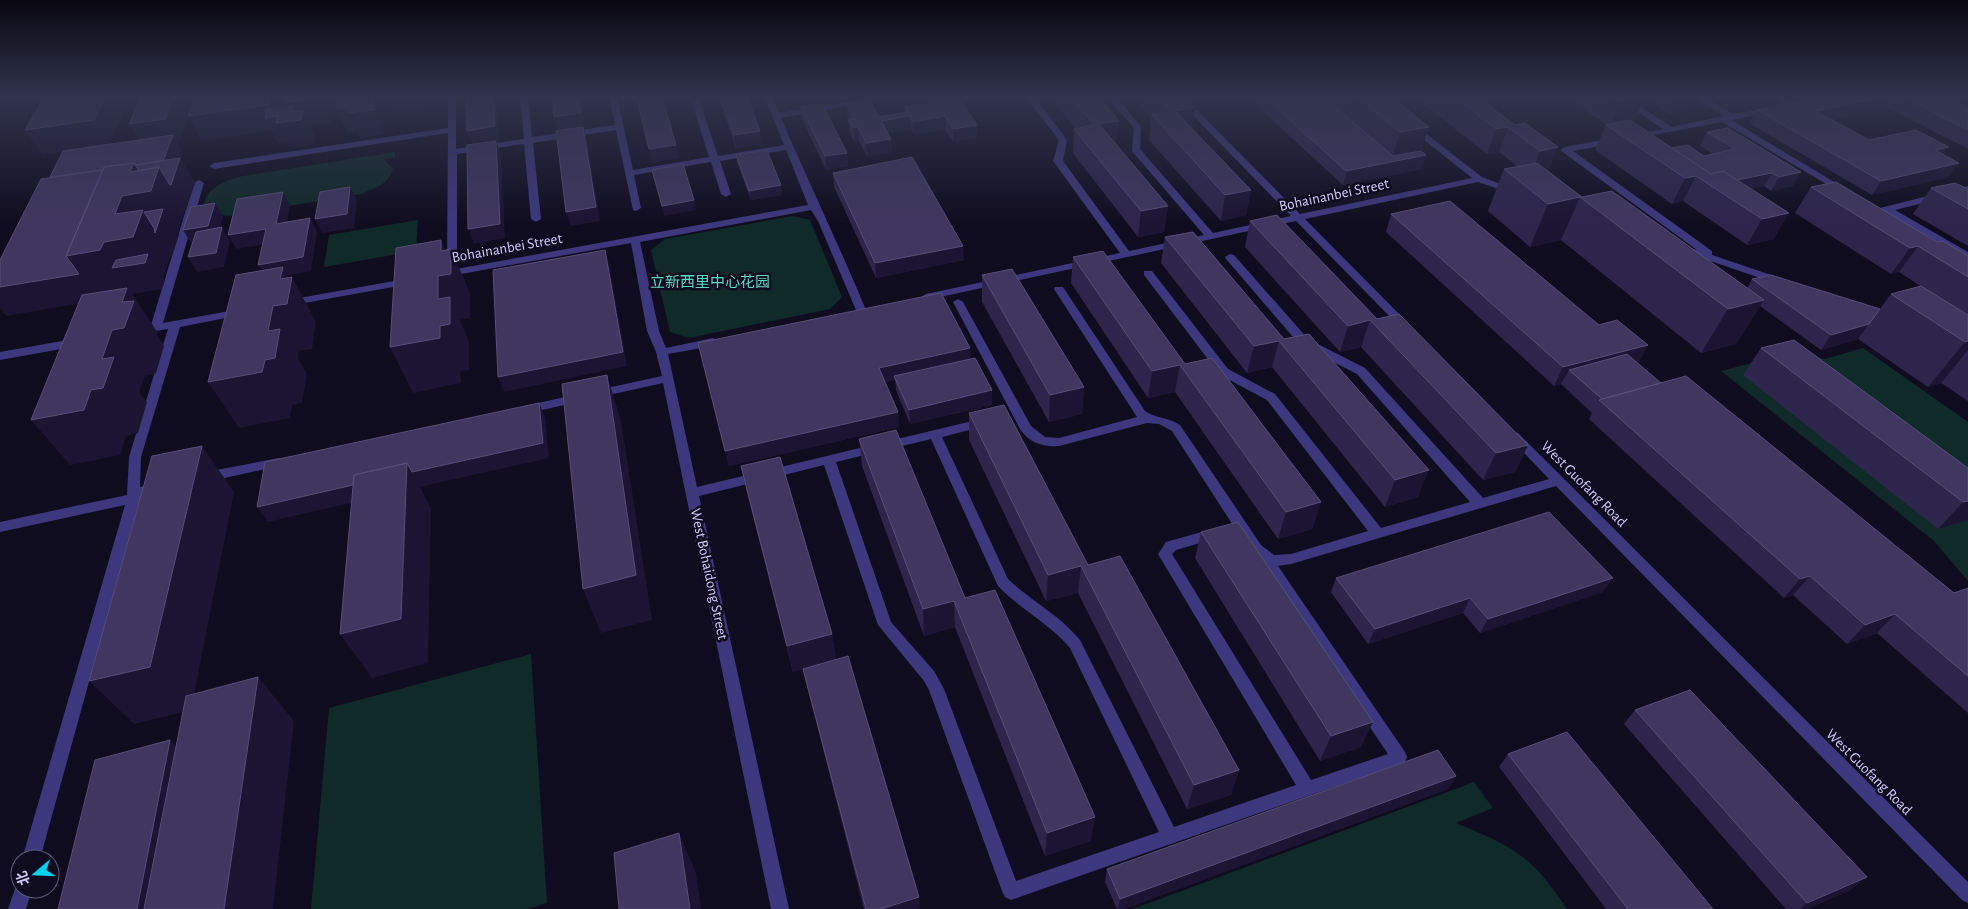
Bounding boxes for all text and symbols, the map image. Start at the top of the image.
street label: Bohainanbei Street [1278,176,1391,214]
street label: Bohainanbei Street [451,231,564,265]
park label: 立新西里中心花园 [650,274,770,290]
street label: West Guofang Road [1538,438,1630,530]
street label: West Bohaidong Street [688,507,730,641]
street label: West Guofang Road [1823,726,1915,818]
north arrow [10,849,60,899]
text: 北 [14,869,33,887]

